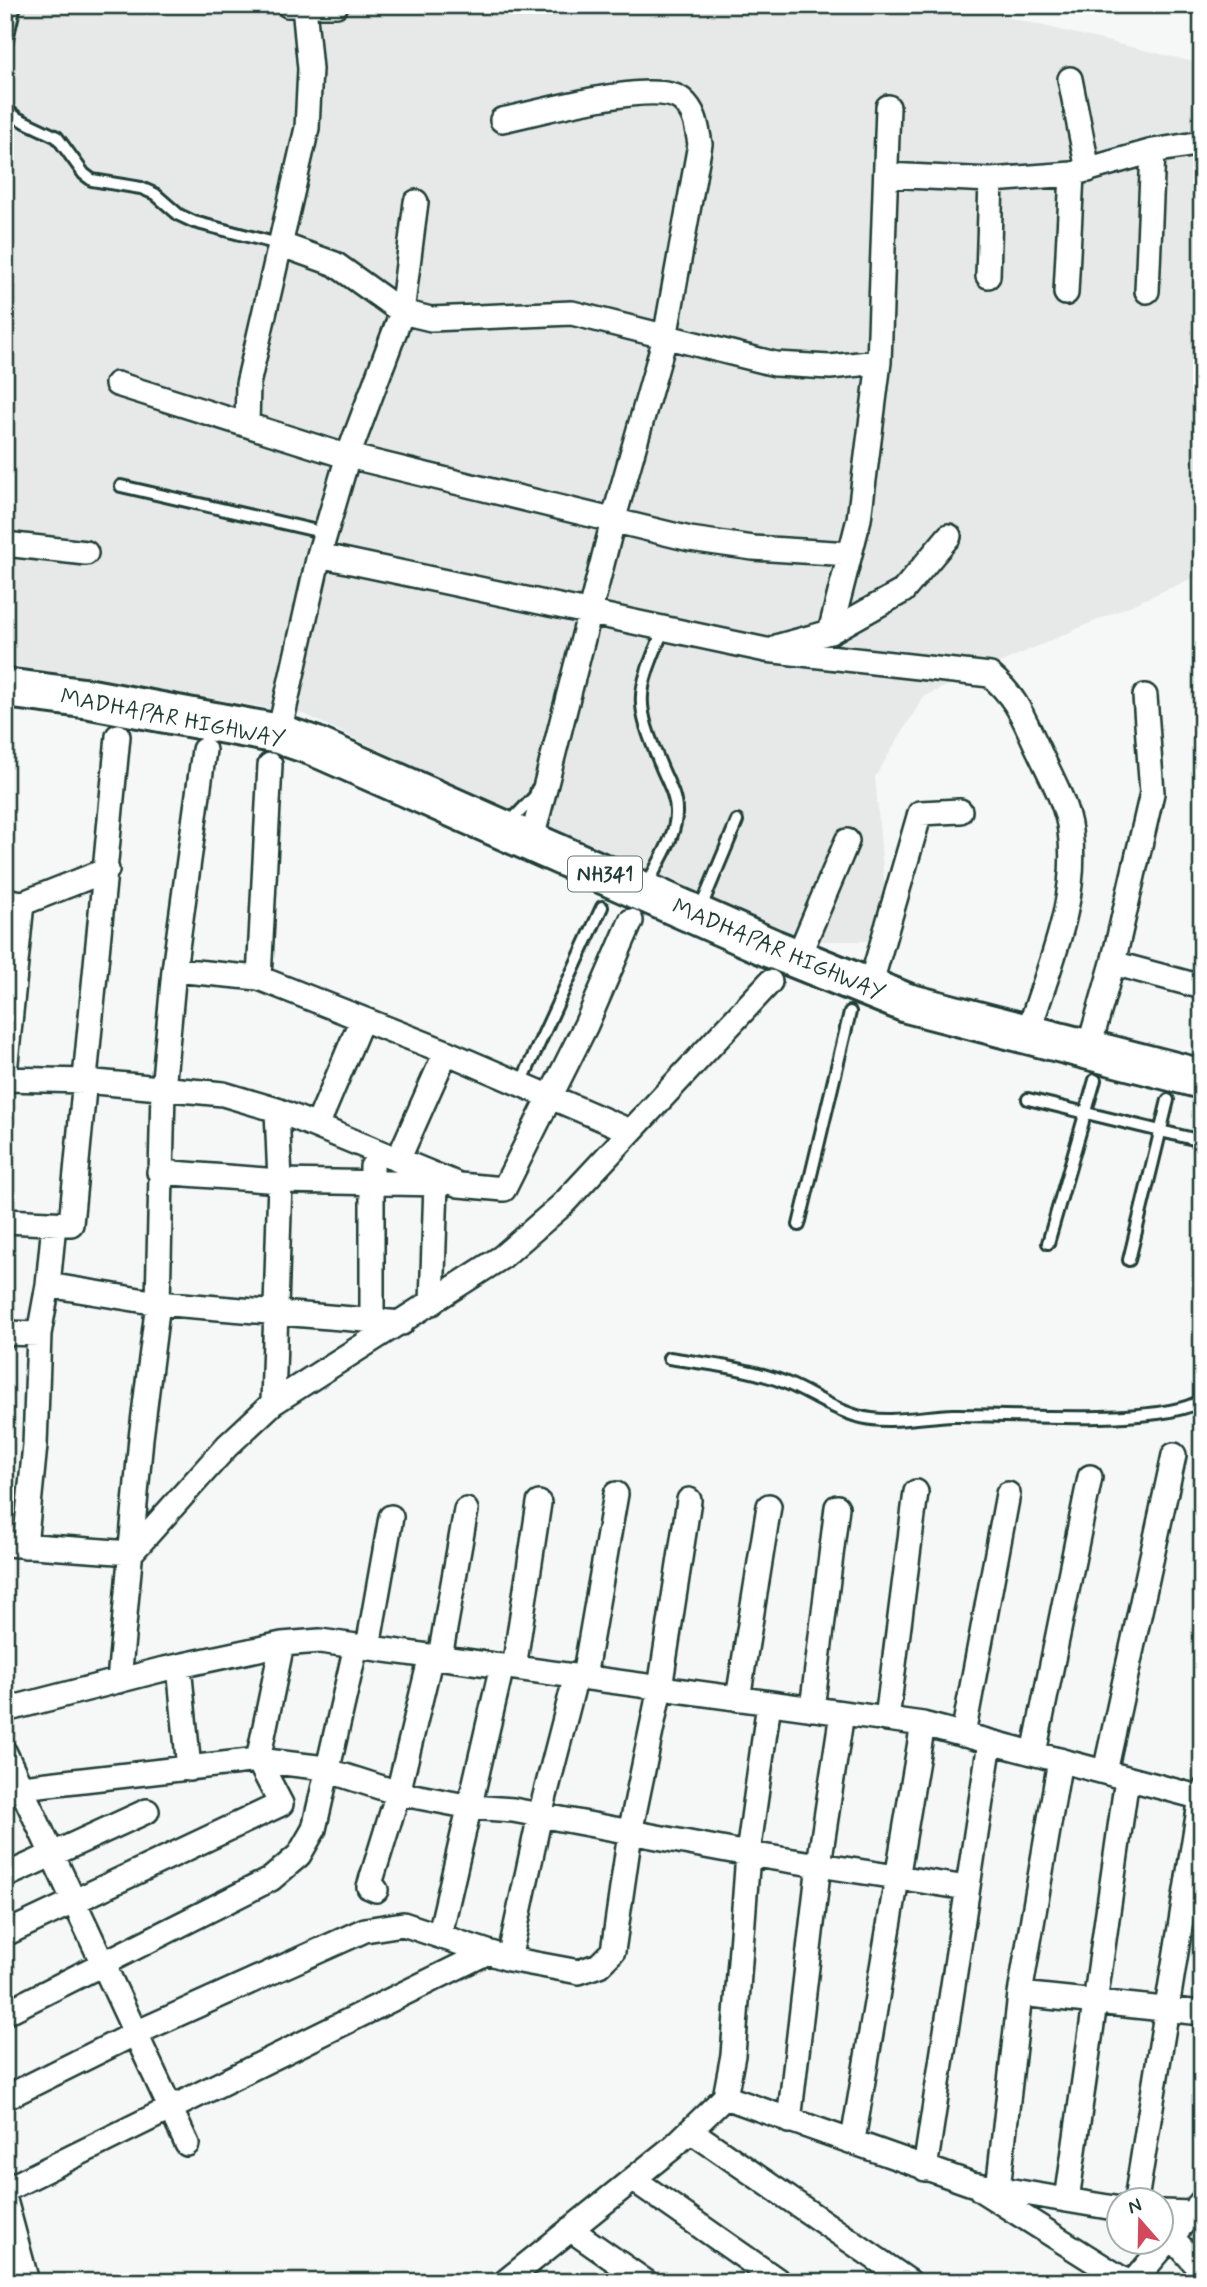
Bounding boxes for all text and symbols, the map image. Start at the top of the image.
street label: MADHAPAR HIGHWAY [58,682,288,755]
road number: NH341 [568,856,642,892]
street label: MADHAPAR HIGHWAY [667,892,889,1009]
north arrow [1106,2186,1176,2256]
text: N [1124,2193,1145,2220]

